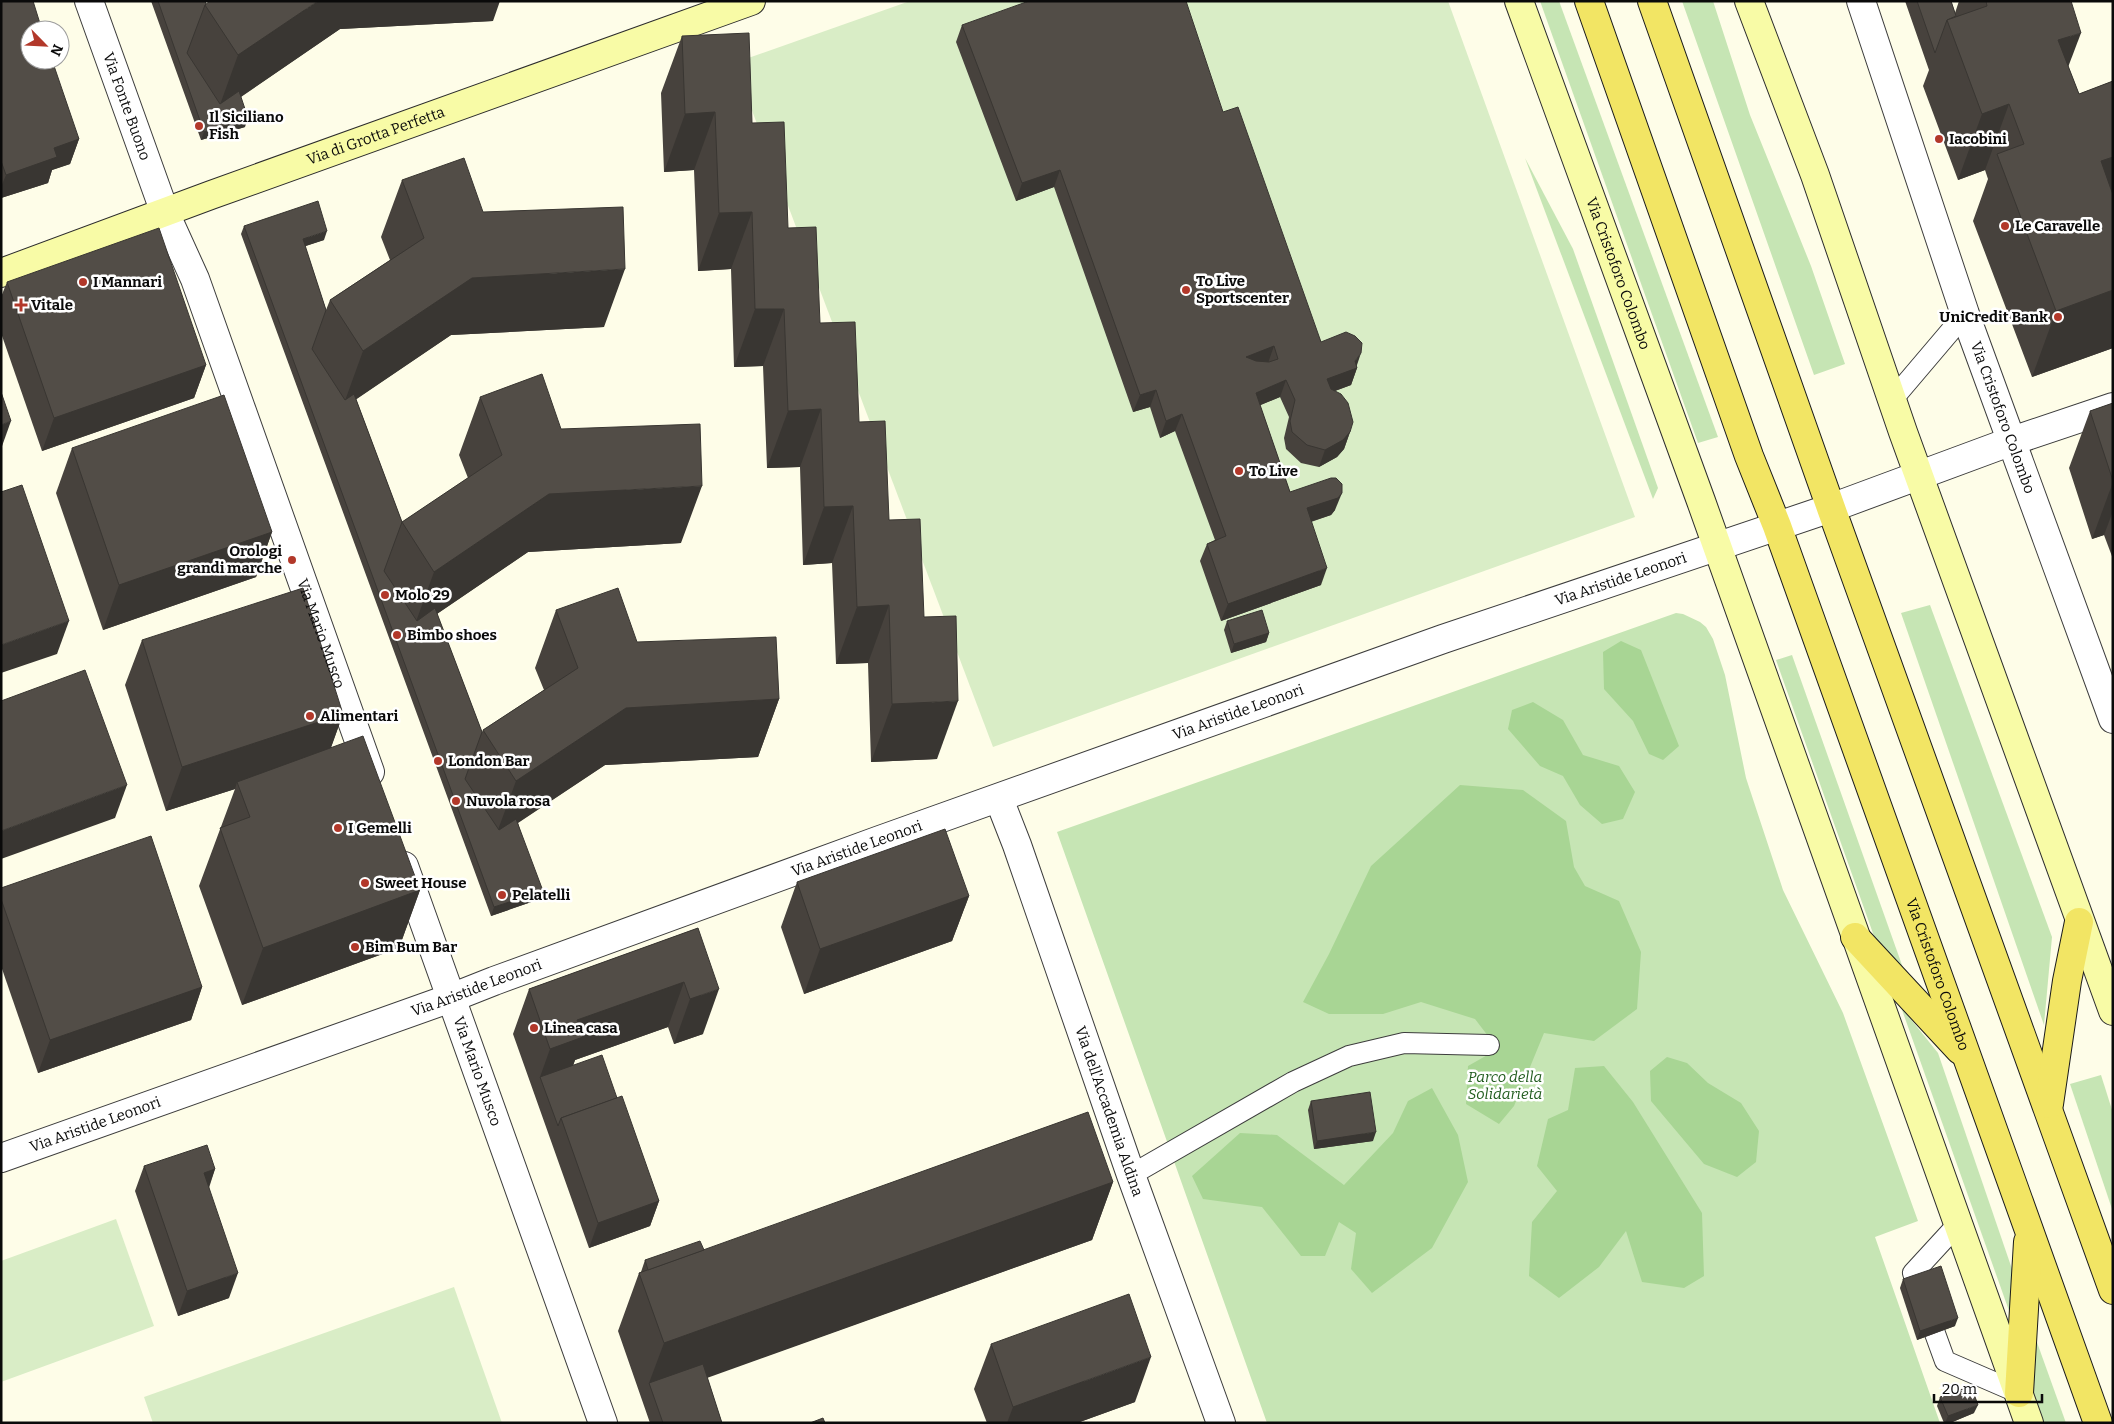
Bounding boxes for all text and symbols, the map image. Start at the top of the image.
north arrow [20,20,70,70]
text: N [46,42,66,59]
street label: Via Fonte Buono [99,50,154,163]
street label: Via di Grotta Perfetta [304,103,447,169]
place label: Il Siciliano Fish [209,108,284,143]
marker: Il Siciliano Fish [193,120,205,132]
place label: Iacobini [1949,130,2007,148]
marker: Iacobini [1933,133,1945,145]
street label: Via Cristoforo Colombo [1582,195,1654,352]
place label: Le Caravelle [2015,217,2100,235]
marker: Le Caravelle [1999,220,2011,232]
place label: To Live Sportscenter [1196,272,1289,307]
place label: I Mannari [93,273,162,291]
marker: I Mannari [77,276,89,288]
marker: To Live Sportscenter [1180,284,1192,296]
place label: Vitale [31,296,73,314]
marker: Vitale [15,299,27,311]
place label: UniCredit Bank [1939,308,2048,326]
marker: UniCredit Bank [2052,311,2064,323]
street label: Via Cristoforo Colombo [1967,339,2039,496]
place label: To Live [1249,462,1298,480]
marker: To Live [1233,465,1245,477]
place label: Orologi grandi marche [177,542,282,577]
street label: Via Aristide Leonori [1552,548,1689,610]
marker: Orologi grandi marche [286,554,298,566]
street label: Via Mario Musco [293,576,349,691]
place label: Molo 29 [395,586,450,604]
marker: Molo 29 [379,589,391,601]
place label: Bimbo shoes [407,626,497,644]
marker: Bimbo shoes [391,629,403,641]
street label: Via Aristide Leonori [1170,680,1306,744]
place label: Alimentari [320,707,398,725]
marker: Alimentari [304,710,316,722]
place label: London Bar [448,752,530,770]
marker: London Bar [432,755,444,767]
place label: Nuvola rosa [466,792,551,810]
marker: Nuvola rosa [450,795,462,807]
street label: Via Aristide Leonori [789,816,925,881]
place label: I Gemelli [348,819,412,837]
marker: I Gemelli [332,822,344,834]
place label: Sweet House [375,874,466,892]
marker: Sweet House [359,877,371,889]
place label: Pelatelli [512,886,570,904]
marker: Pelatelli [496,889,508,901]
street label: Via Cristoforo Colombo [1902,896,1973,1053]
place label: Bim Bum Bar [365,938,457,956]
marker: Bim Bum Bar [349,941,361,953]
street label: Via Aristide Leonori [409,955,545,1020]
street label: Via Mario Musco [450,1014,505,1129]
place label: Linea casa [544,1019,618,1037]
marker: Linea casa [528,1022,540,1034]
street label: Via dell'Accademia Aldina [1071,1024,1147,1199]
park label: Parco della Solidarietà [1468,1068,1542,1103]
street label: Via Aristide Leonori [27,1093,164,1156]
scale bar [1934,1372,2042,1404]
text: 20 m [1942,1380,1978,1398]

